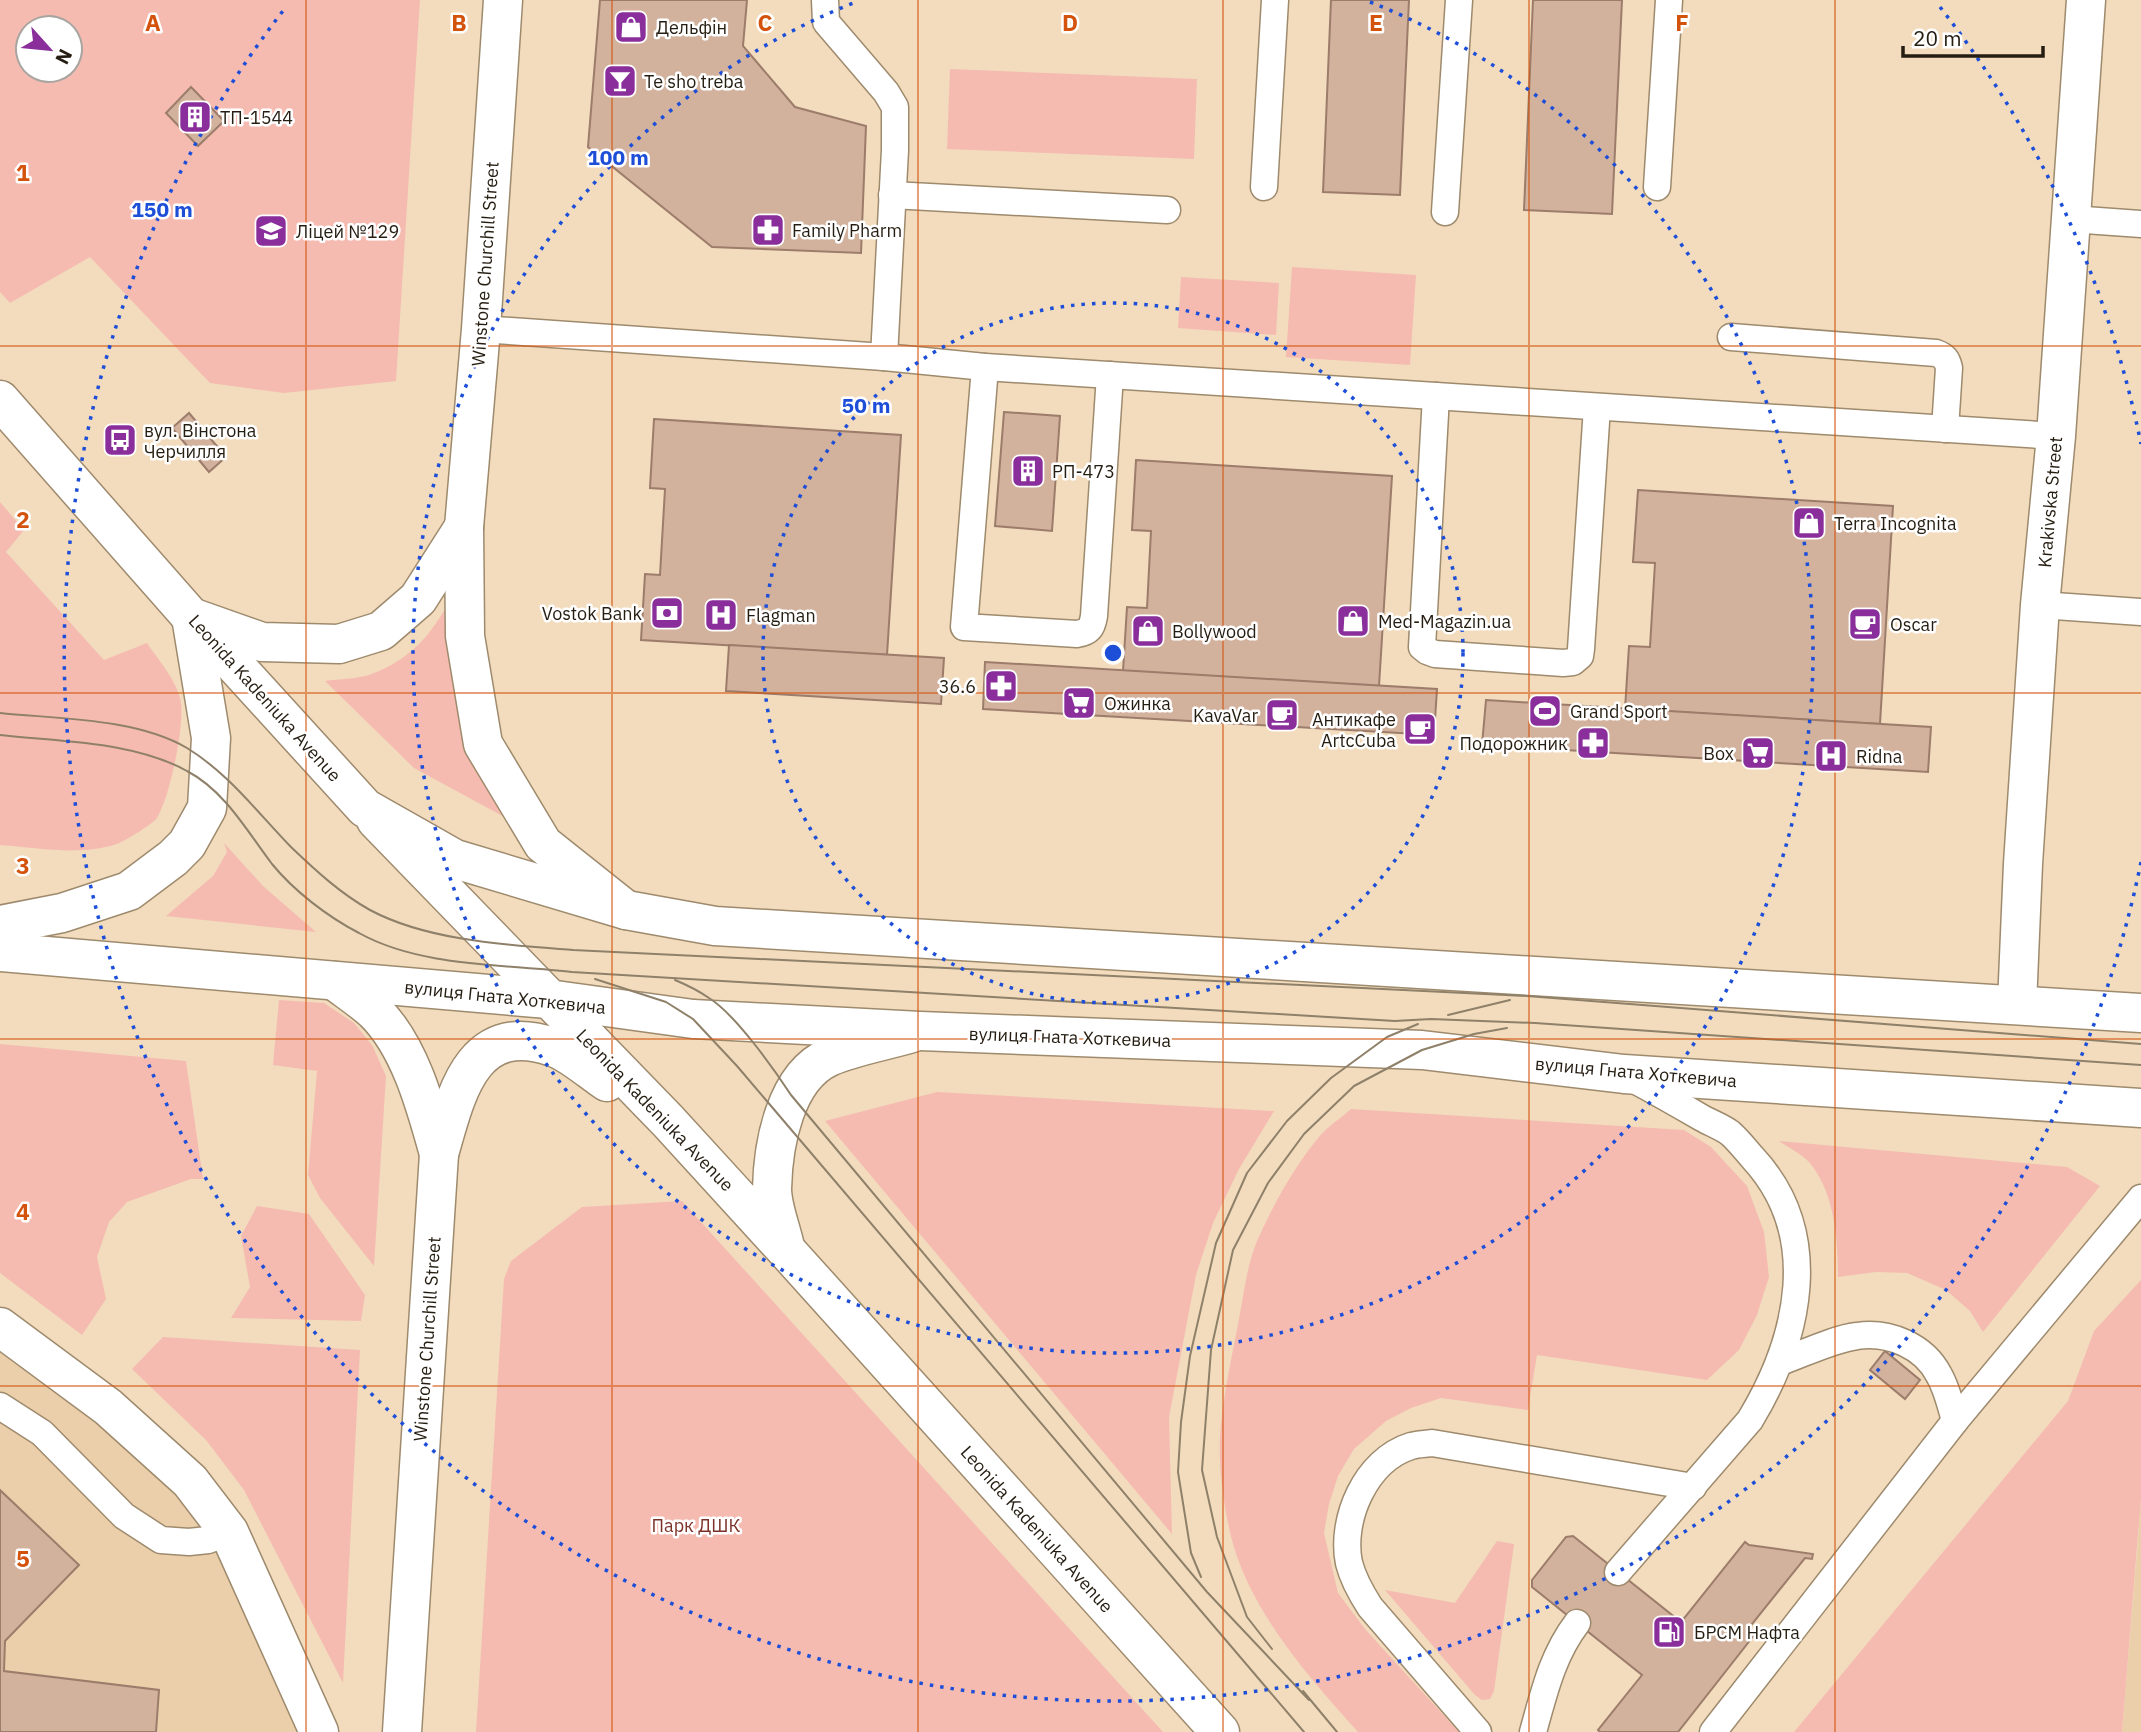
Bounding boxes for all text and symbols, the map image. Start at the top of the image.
text: A [145,7,161,37]
text: B [451,7,467,37]
text: C [758,7,773,37]
text: D [1062,7,1078,37]
text: E [1369,7,1383,37]
text: F [1675,7,1689,37]
shop icon: Дельфін [612,8,650,46]
north arrow [14,14,84,84]
scale bar [1903,14,2043,58]
place label: Дельфін [656,16,727,39]
text: 20 m [1913,24,1962,52]
text: N [50,45,78,68]
bar icon: Te sho treba [601,62,639,100]
place label: Te sho treba [644,70,744,93]
building icon: ТП-1544 [176,98,214,136]
place label: ТП-1544 [220,106,293,129]
text: 100 m [587,143,649,171]
text: 1 [16,157,30,187]
street label: Winstone Churchill Street [466,161,504,367]
text: 150 m [131,195,193,223]
pharmacy icon: Family Pharm [749,211,787,249]
school or university icon: Ліцей №129 [252,212,290,250]
place label: Family Pharm [792,219,902,242]
place label: Ліцей №129 [296,220,399,243]
text: 50 m [842,391,890,419]
place label: вул. Вінстона Черчилля [144,419,257,463]
bus stop icon: вул. Вінстона Черчилля [101,421,139,459]
street label: Krakivska Street [2033,435,2067,569]
building icon: РП-473 [1009,452,1047,490]
place label: РП-473 [1052,460,1115,483]
text: 2 [16,504,30,534]
shop icon: Terra Incognita [1790,504,1828,542]
place label: Terra Incognita [1834,512,1957,535]
bank icon: Vostok Bank [648,594,686,632]
hospital icon: Flagman [702,596,740,634]
place label: Vostok Bank [542,602,643,625]
shop icon: Med-Magazin.ua [1334,602,1372,640]
place label: Flagman [746,604,816,627]
cafe icon: Oscar [1846,605,1884,643]
street label: Leonida Kadeniuka Avenue [184,610,346,786]
place label: Med-Magazin.ua [1378,610,1512,633]
shop icon: Bollywood [1129,612,1167,650]
place label: Oscar [1890,613,1937,636]
place label: Bollywood [1172,620,1257,643]
centre of rings [1101,641,1125,665]
pharmacy icon: 36.6 [982,667,1020,705]
place label: 36.6 [939,675,976,698]
supermarket icon: Ожинка [1060,684,1098,722]
place label: Ожинка [1104,692,1171,715]
sports icon: Grand Sport [1526,692,1564,730]
cafe icon: KavaVar [1263,696,1301,734]
place label: Grand Sport [1570,700,1668,723]
place label: KavaVar [1193,704,1258,727]
place label: Антикафе ArtcCuba [1312,708,1396,752]
cafe icon: Антикафе ArtcCuba [1401,710,1439,748]
pharmacy icon: Подорожник [1574,724,1612,762]
place label: Подорожник [1459,732,1568,755]
supermarket icon: Box [1739,734,1777,772]
hospital icon: Ridna [1812,737,1850,775]
place label: Box [1703,742,1734,765]
place label: Ridna [1856,745,1903,768]
text: 3 [16,850,30,880]
street label: вулиця Гната Хоткевича [403,975,607,1019]
street label: вулиця Гната Хоткевича [968,1022,1172,1052]
street label: Leonida Kadeniuka Avenue [571,1024,739,1196]
street label: вулиця Гната Хоткевича [1534,1052,1738,1092]
text: 4 [16,1196,30,1226]
street label: Winstone Churchill Street [408,1236,446,1442]
street label: Leonida Kadeniuka Avenue [956,1441,1118,1617]
park label: Парк ДШК [652,1514,741,1537]
text: 5 [16,1543,30,1573]
fuel station icon: БРСМ Нафта [1650,1613,1688,1651]
place label: БРСМ Нафта [1694,1621,1800,1644]

